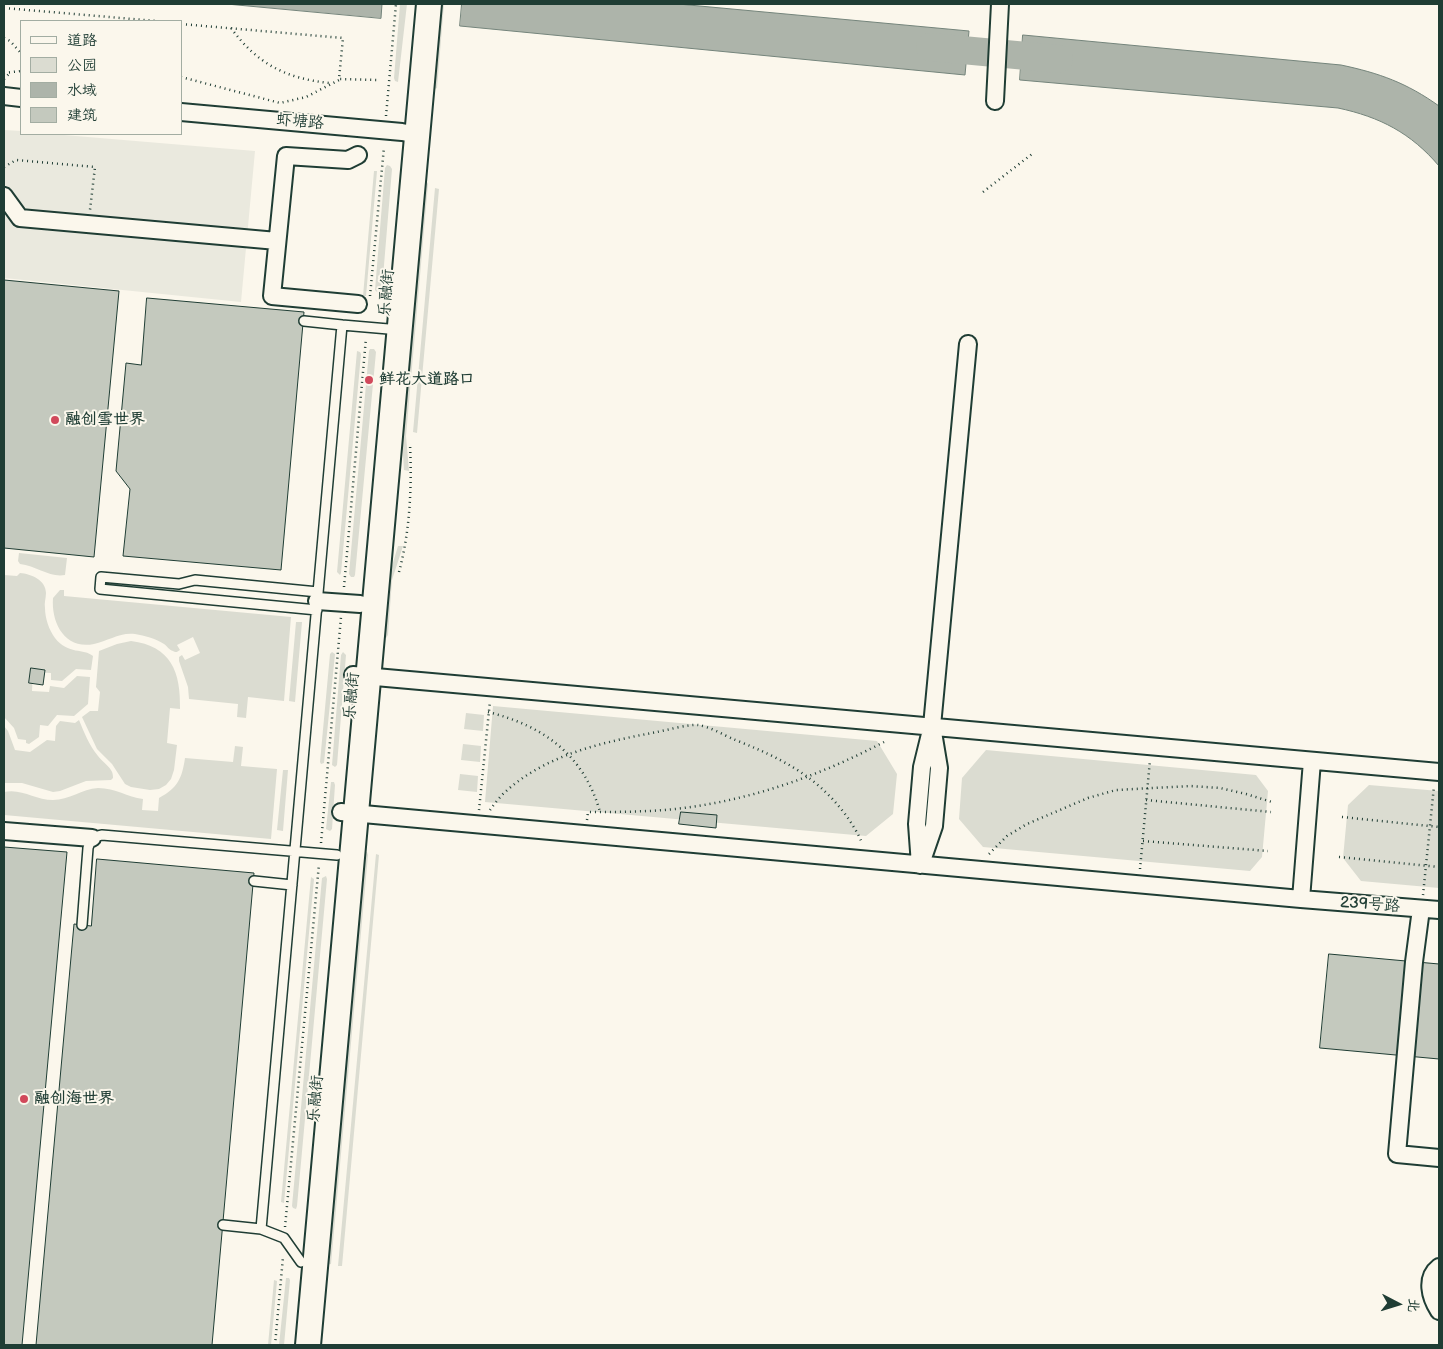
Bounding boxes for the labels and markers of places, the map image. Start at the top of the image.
place label: 鲜花大道路口 [379,370,475,390]
marker: 鲜花大道路口 [363,374,375,386]
place label: 融创雪世界 [65,410,145,430]
marker: 融创雪世界 [49,414,61,426]
place label: 融创海世界 [34,1089,114,1109]
marker: 融创海世界 [18,1093,30,1105]

